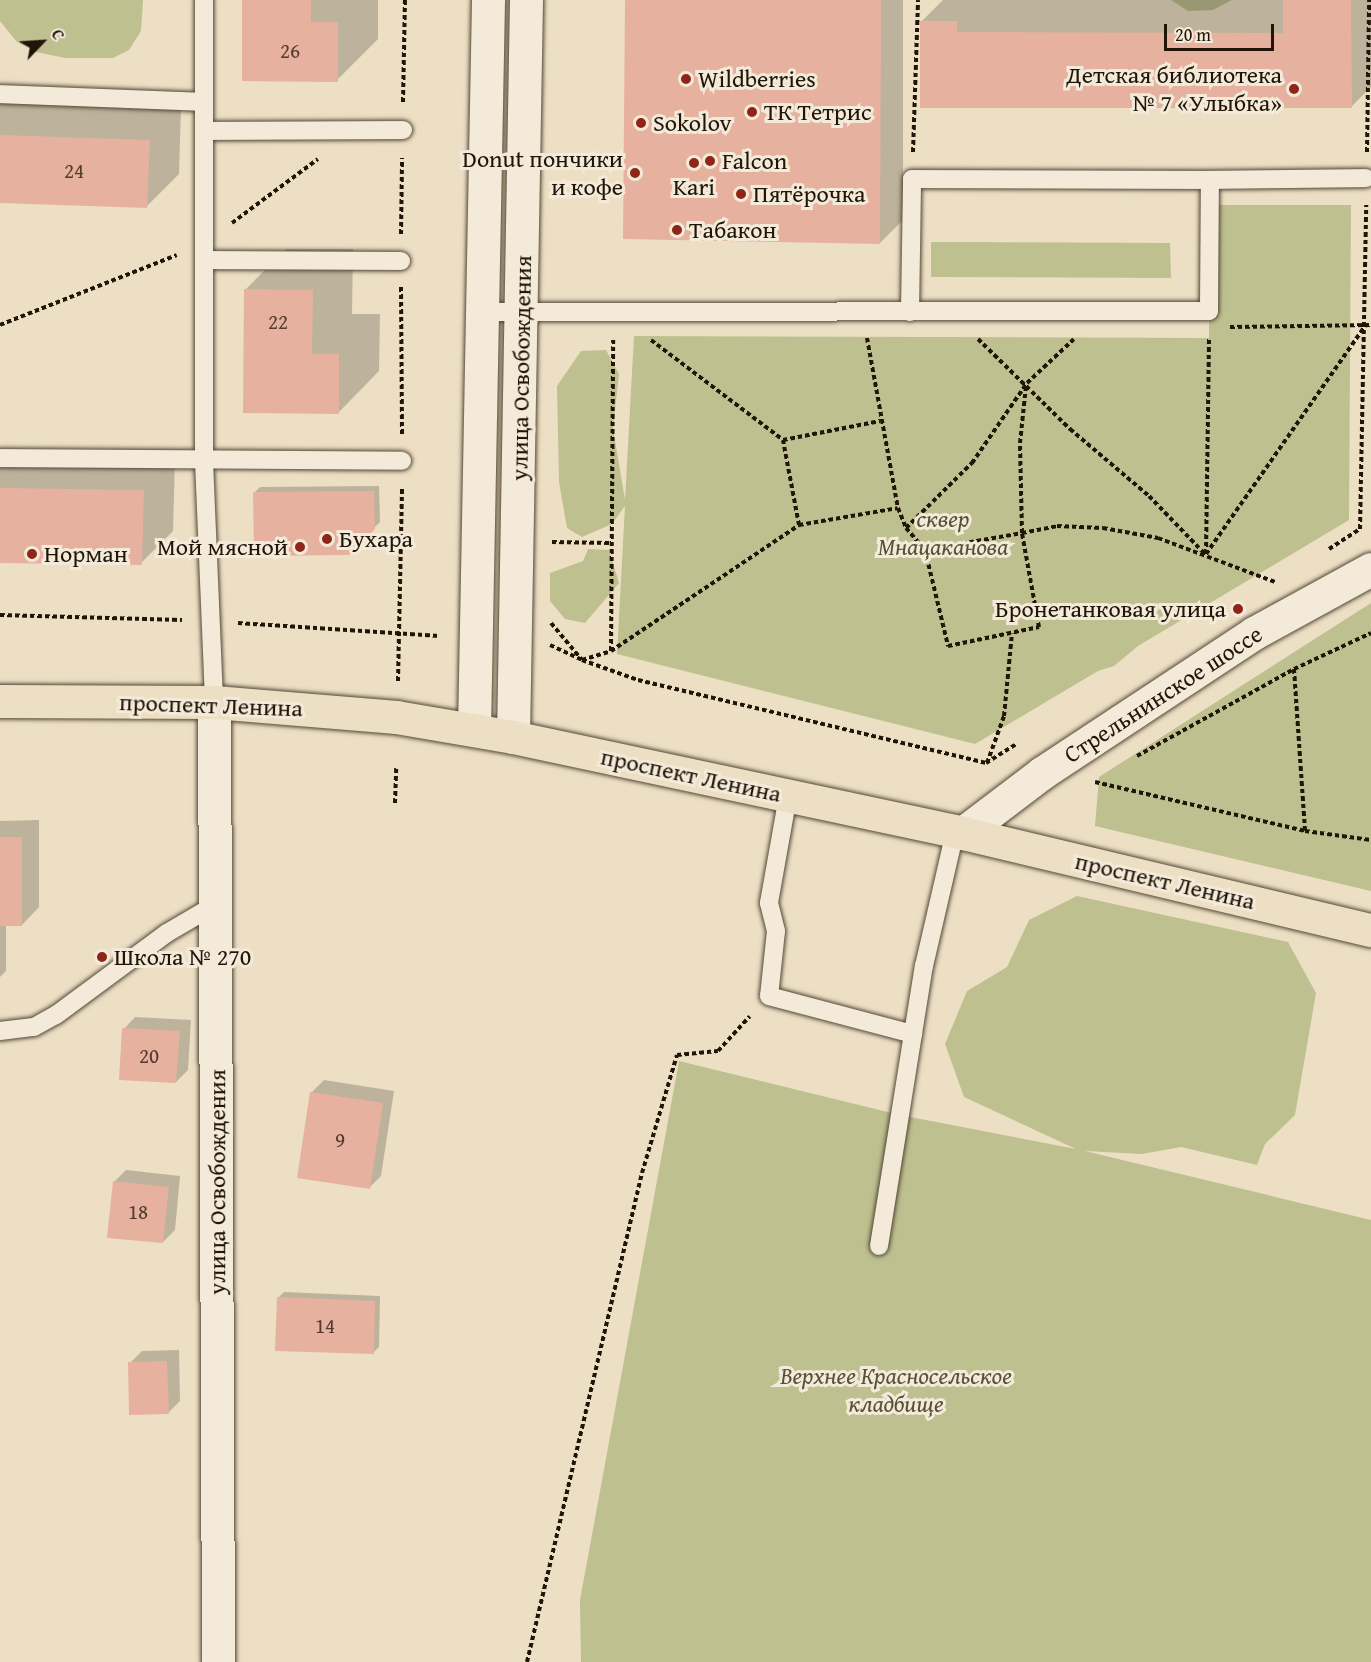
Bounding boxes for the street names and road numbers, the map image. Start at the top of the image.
street label: улица Освобождения [505,255,537,481]
street label: Стрельнинское шоссе [1059,619,1267,769]
street label: проспект Ленина [119,687,303,723]
street label: проспект Ленина [598,742,784,808]
street label: проспект Ленина [1072,846,1258,916]
street label: улица Освобождения [203,1069,231,1295]

